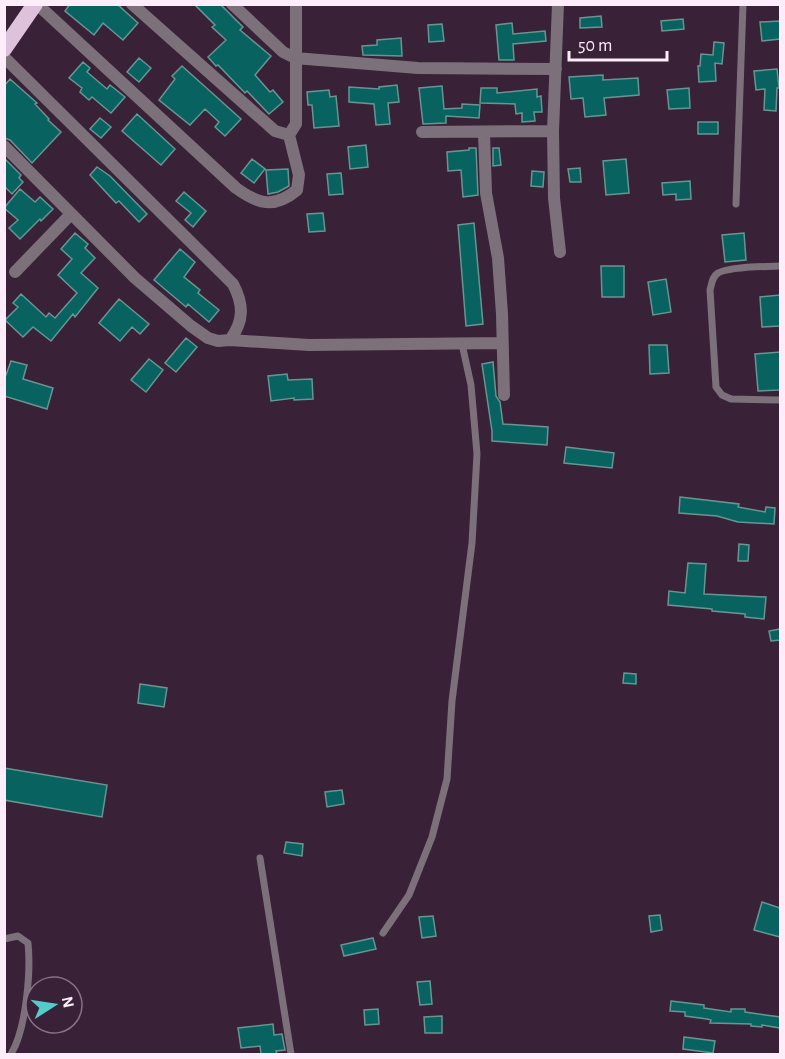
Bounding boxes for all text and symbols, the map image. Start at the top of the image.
scale bar [569,24,666,62]
text: 50 m [578,37,612,55]
north arrow [24,975,84,1035]
text: N [59,995,77,1009]

